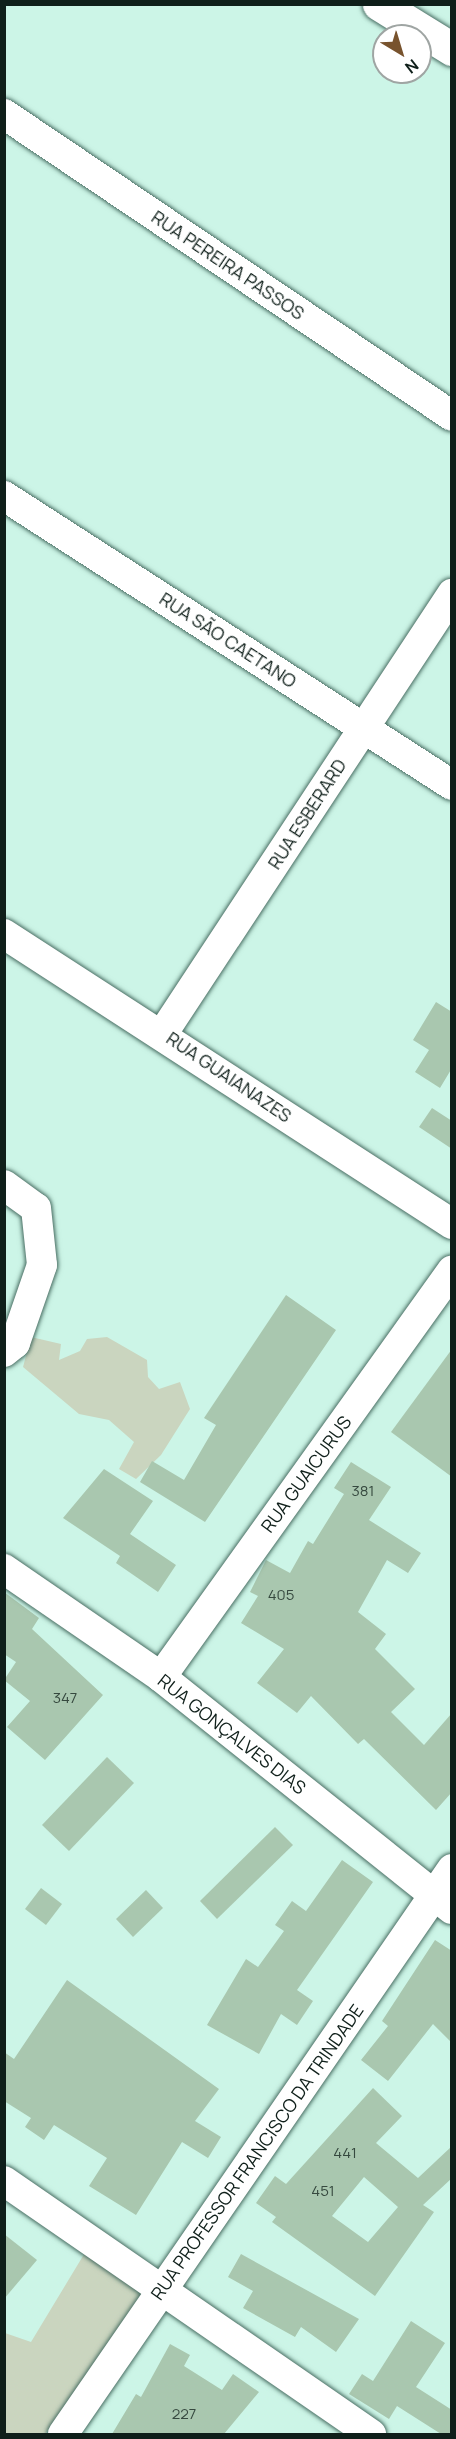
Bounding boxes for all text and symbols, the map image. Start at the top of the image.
north arrow [372,24,432,84]
text: N [401,54,423,79]
street label: RUA PEREIRA PASSOS [148,206,308,324]
street label: RUA SÃO CAETANO [156,588,300,692]
street label: RUA ESBERARD [263,755,351,873]
street label: RUA GUAIANAZES [162,1027,296,1127]
street label: RUA GUAICURUS [256,1411,356,1537]
house number: 381 [352,1482,374,1500]
house number: 405 [268,1586,294,1604]
street label: RUA GONÇALVES DIAS [154,1669,310,1799]
house number: 347 [53,1689,77,1707]
street label: RUA PROFESSOR FRANCISCO DA TRINDADE [146,2000,368,2304]
house number: 441 [333,2144,357,2162]
house number: 451 [311,2182,335,2200]
house number: 227 [172,2405,196,2423]

